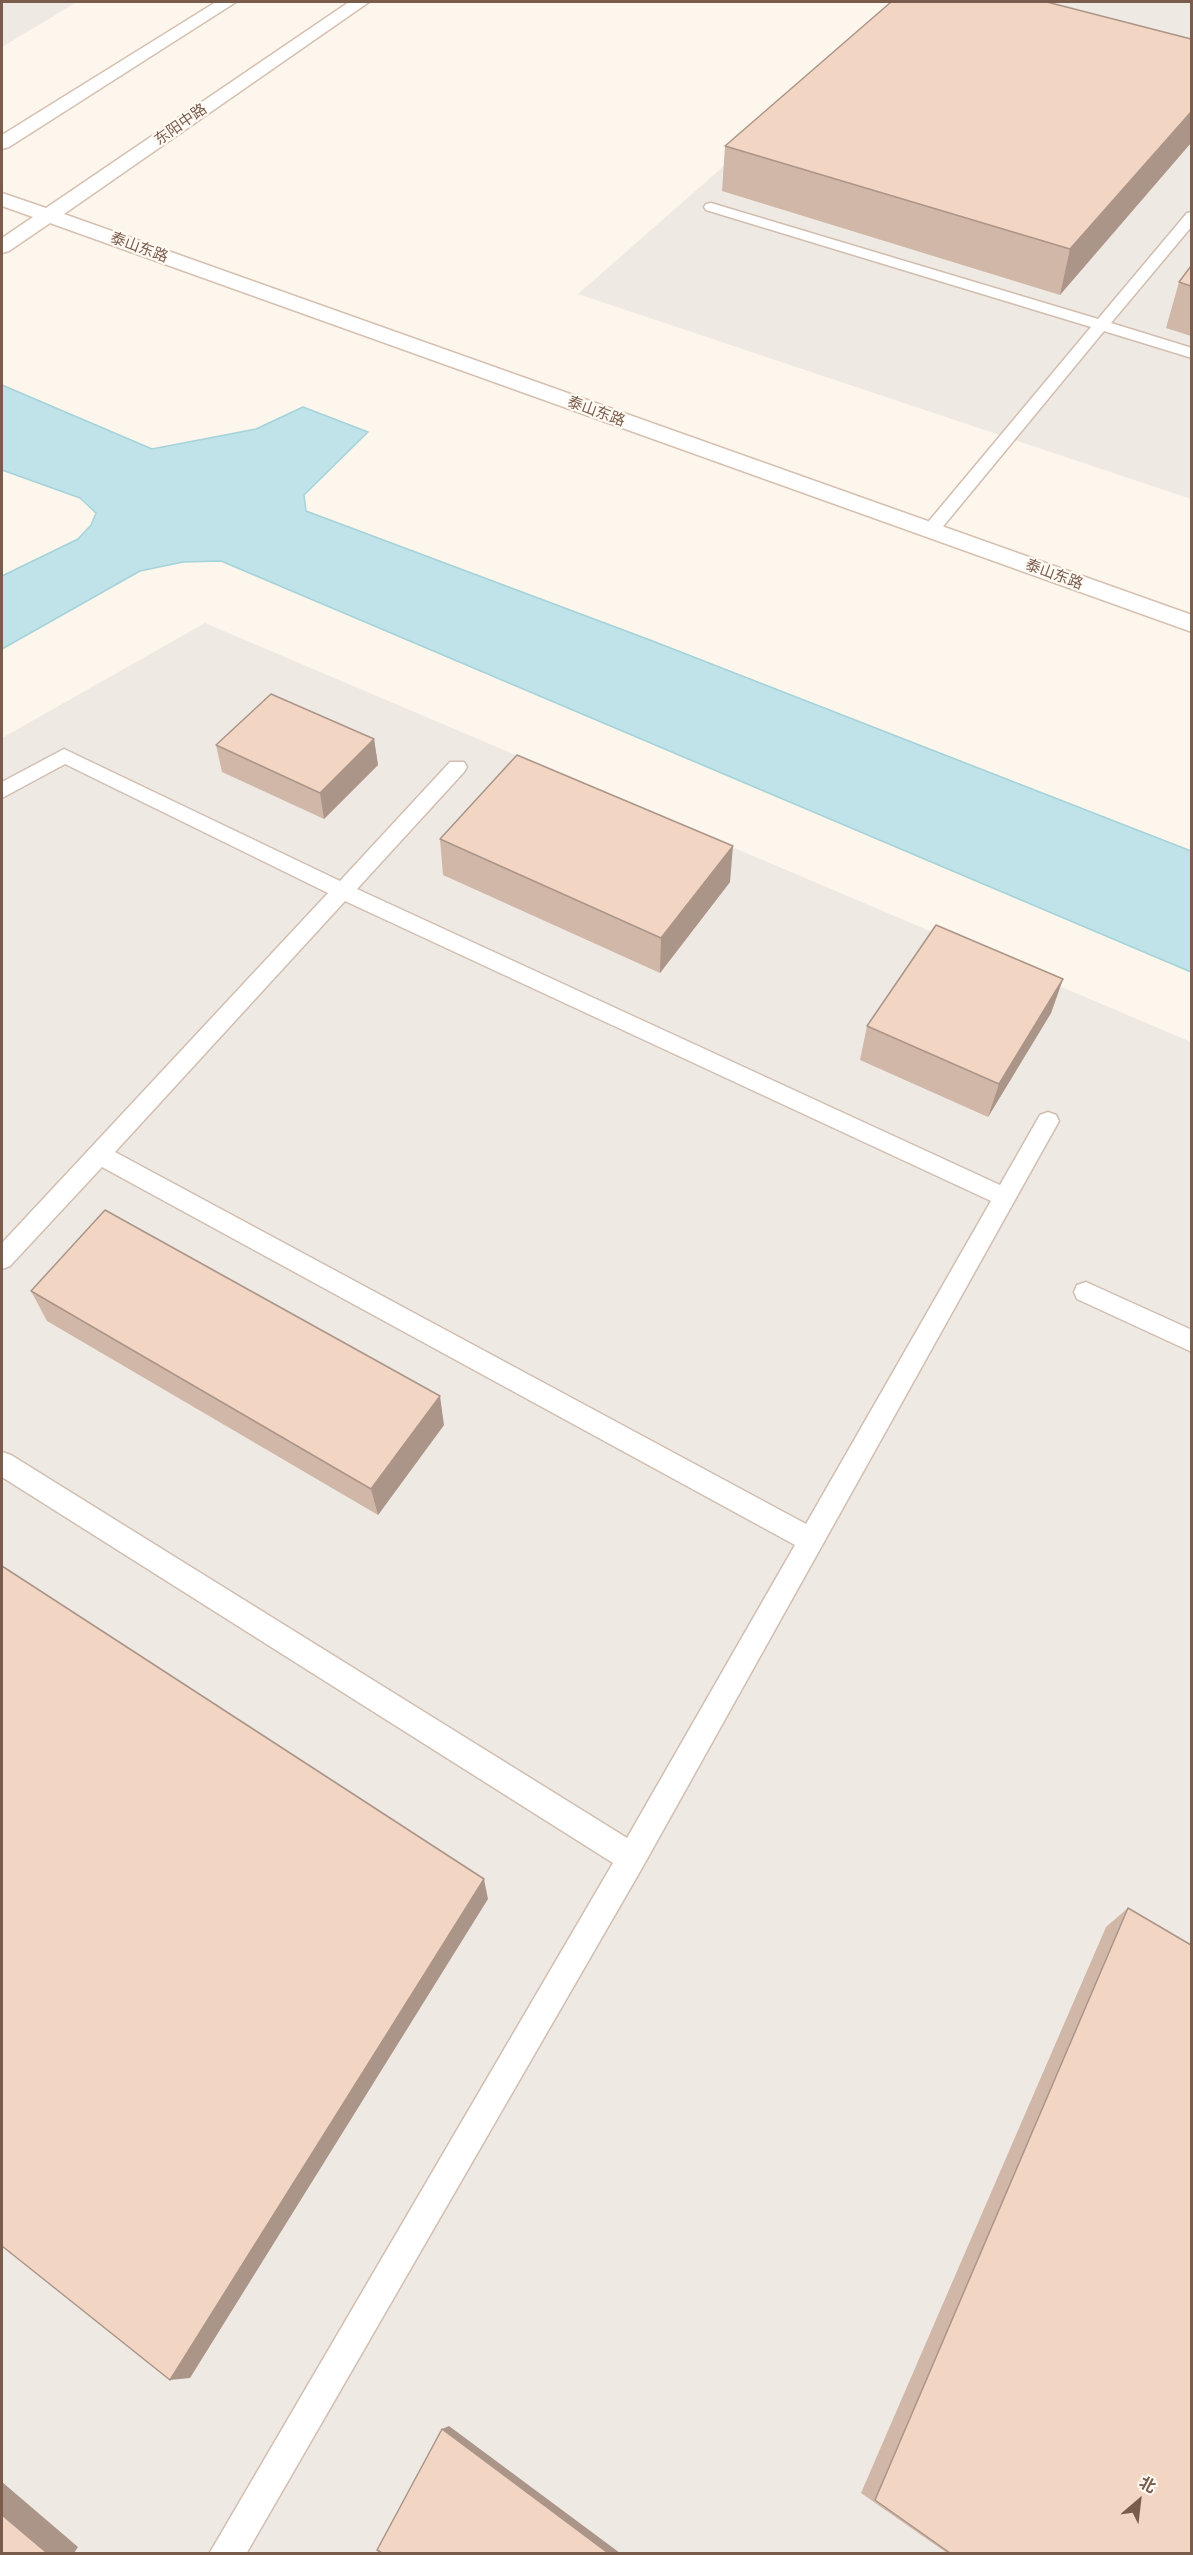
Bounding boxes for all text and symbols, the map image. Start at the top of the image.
street label: 东阳中路 [151,100,211,150]
street label: 泰山东路 [108,229,170,267]
street label: 泰山东路 [565,393,627,431]
street label: 泰山东路 [1023,556,1085,594]
north arrow [1109,2471,1169,2531]
text: 北 [1136,2472,1160,2498]

